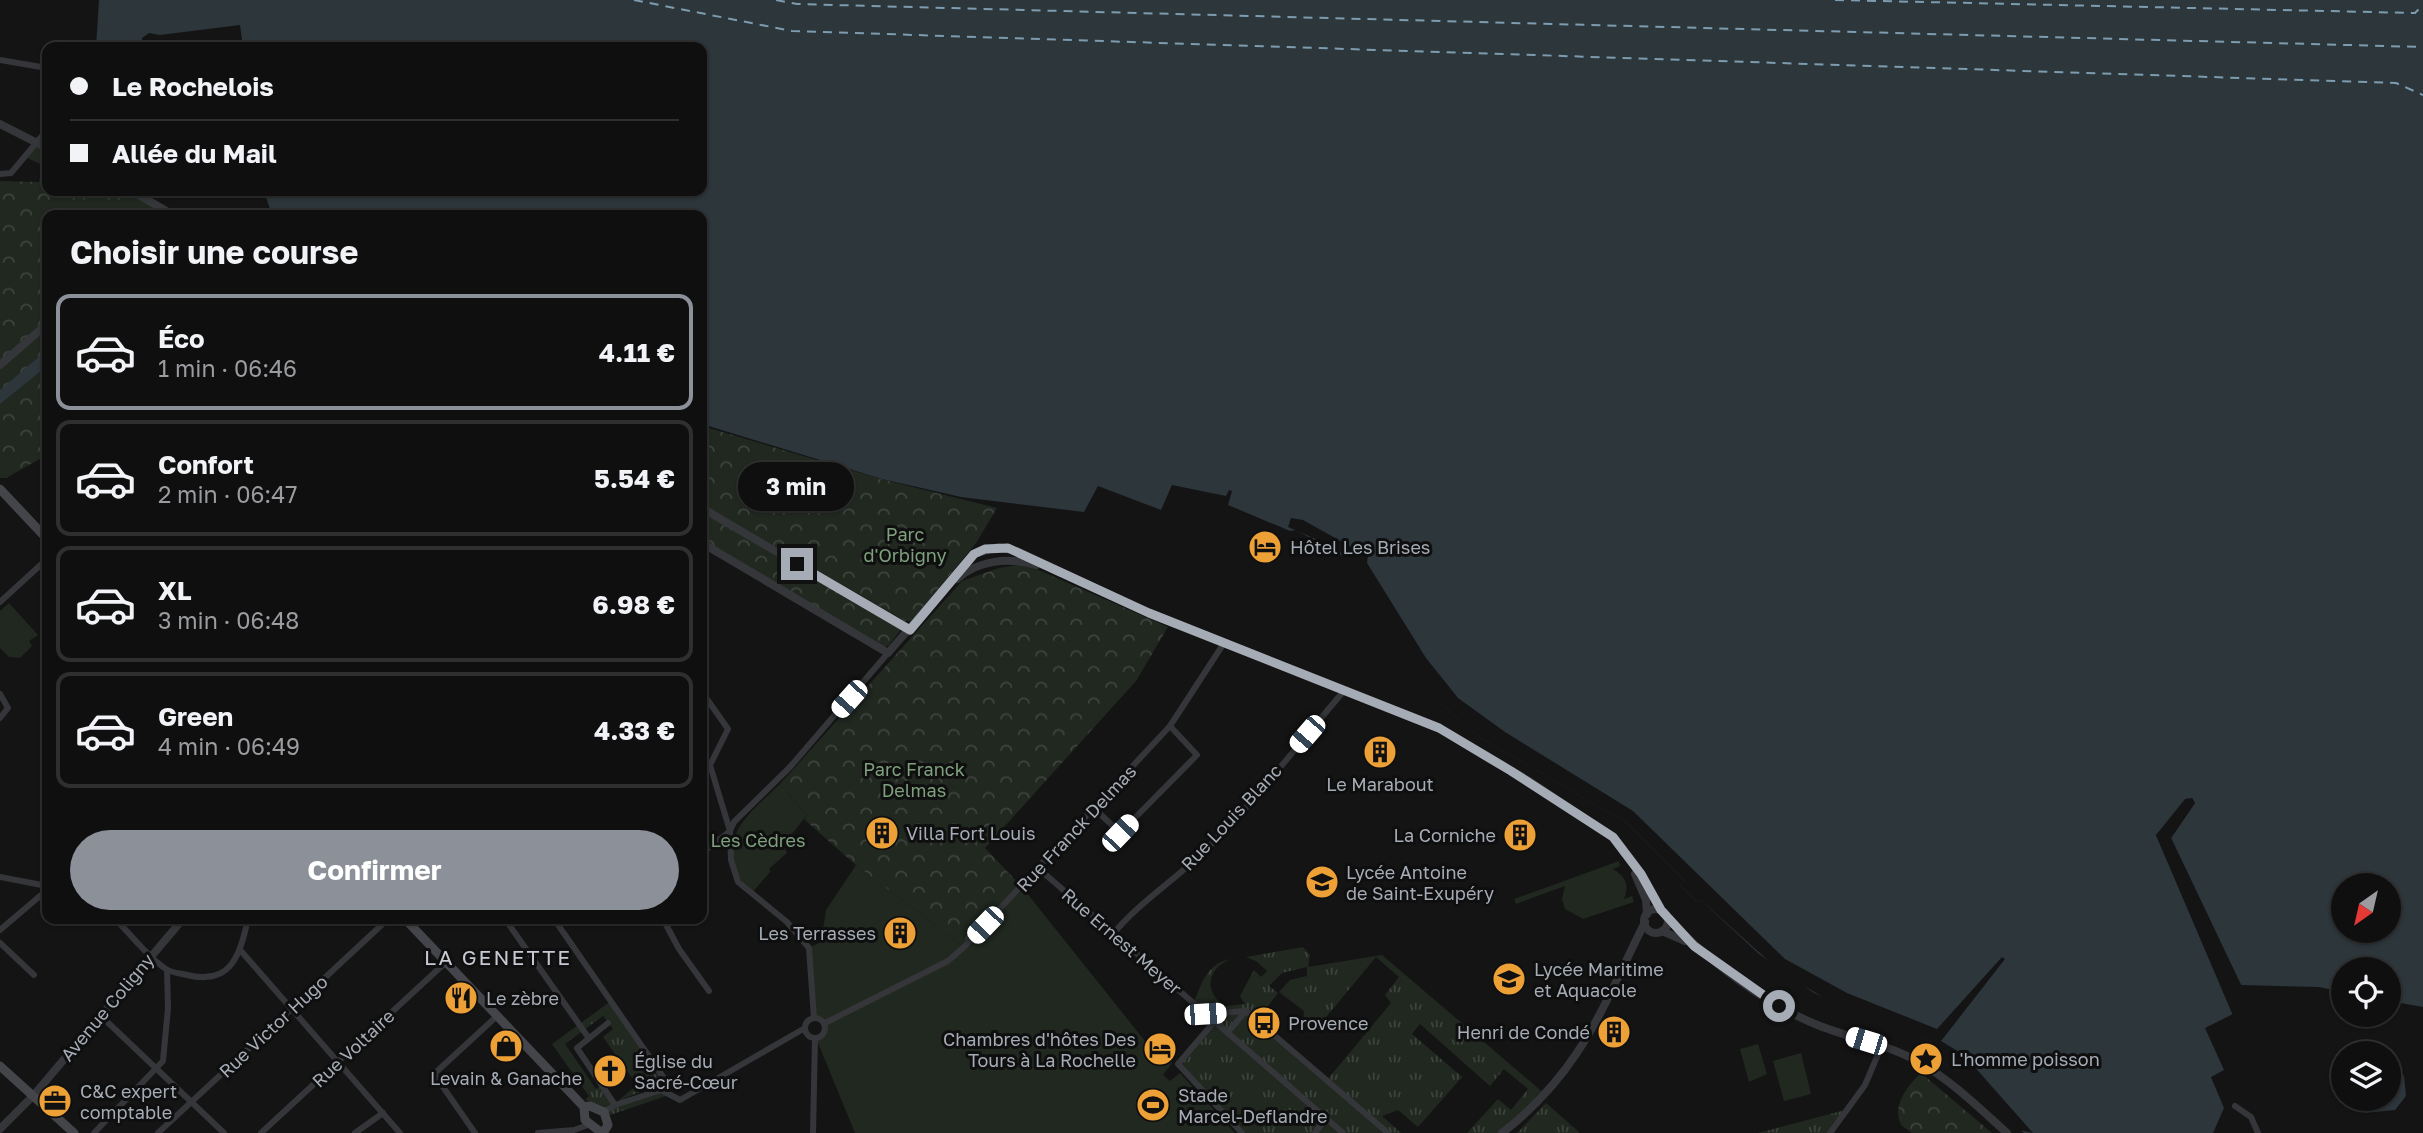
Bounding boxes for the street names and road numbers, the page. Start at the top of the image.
street label: Rue Louis Blanc [1176,759,1286,875]
street label: Rue Franck Delmas [1012,760,1140,896]
street label: Rue Ernest Meyer [1058,883,1186,999]
street label: Avenue Coligny [56,949,158,1065]
street label: Rue Victor Hugo [214,970,332,1082]
street label: Rue Voltaire [307,1004,399,1092]

